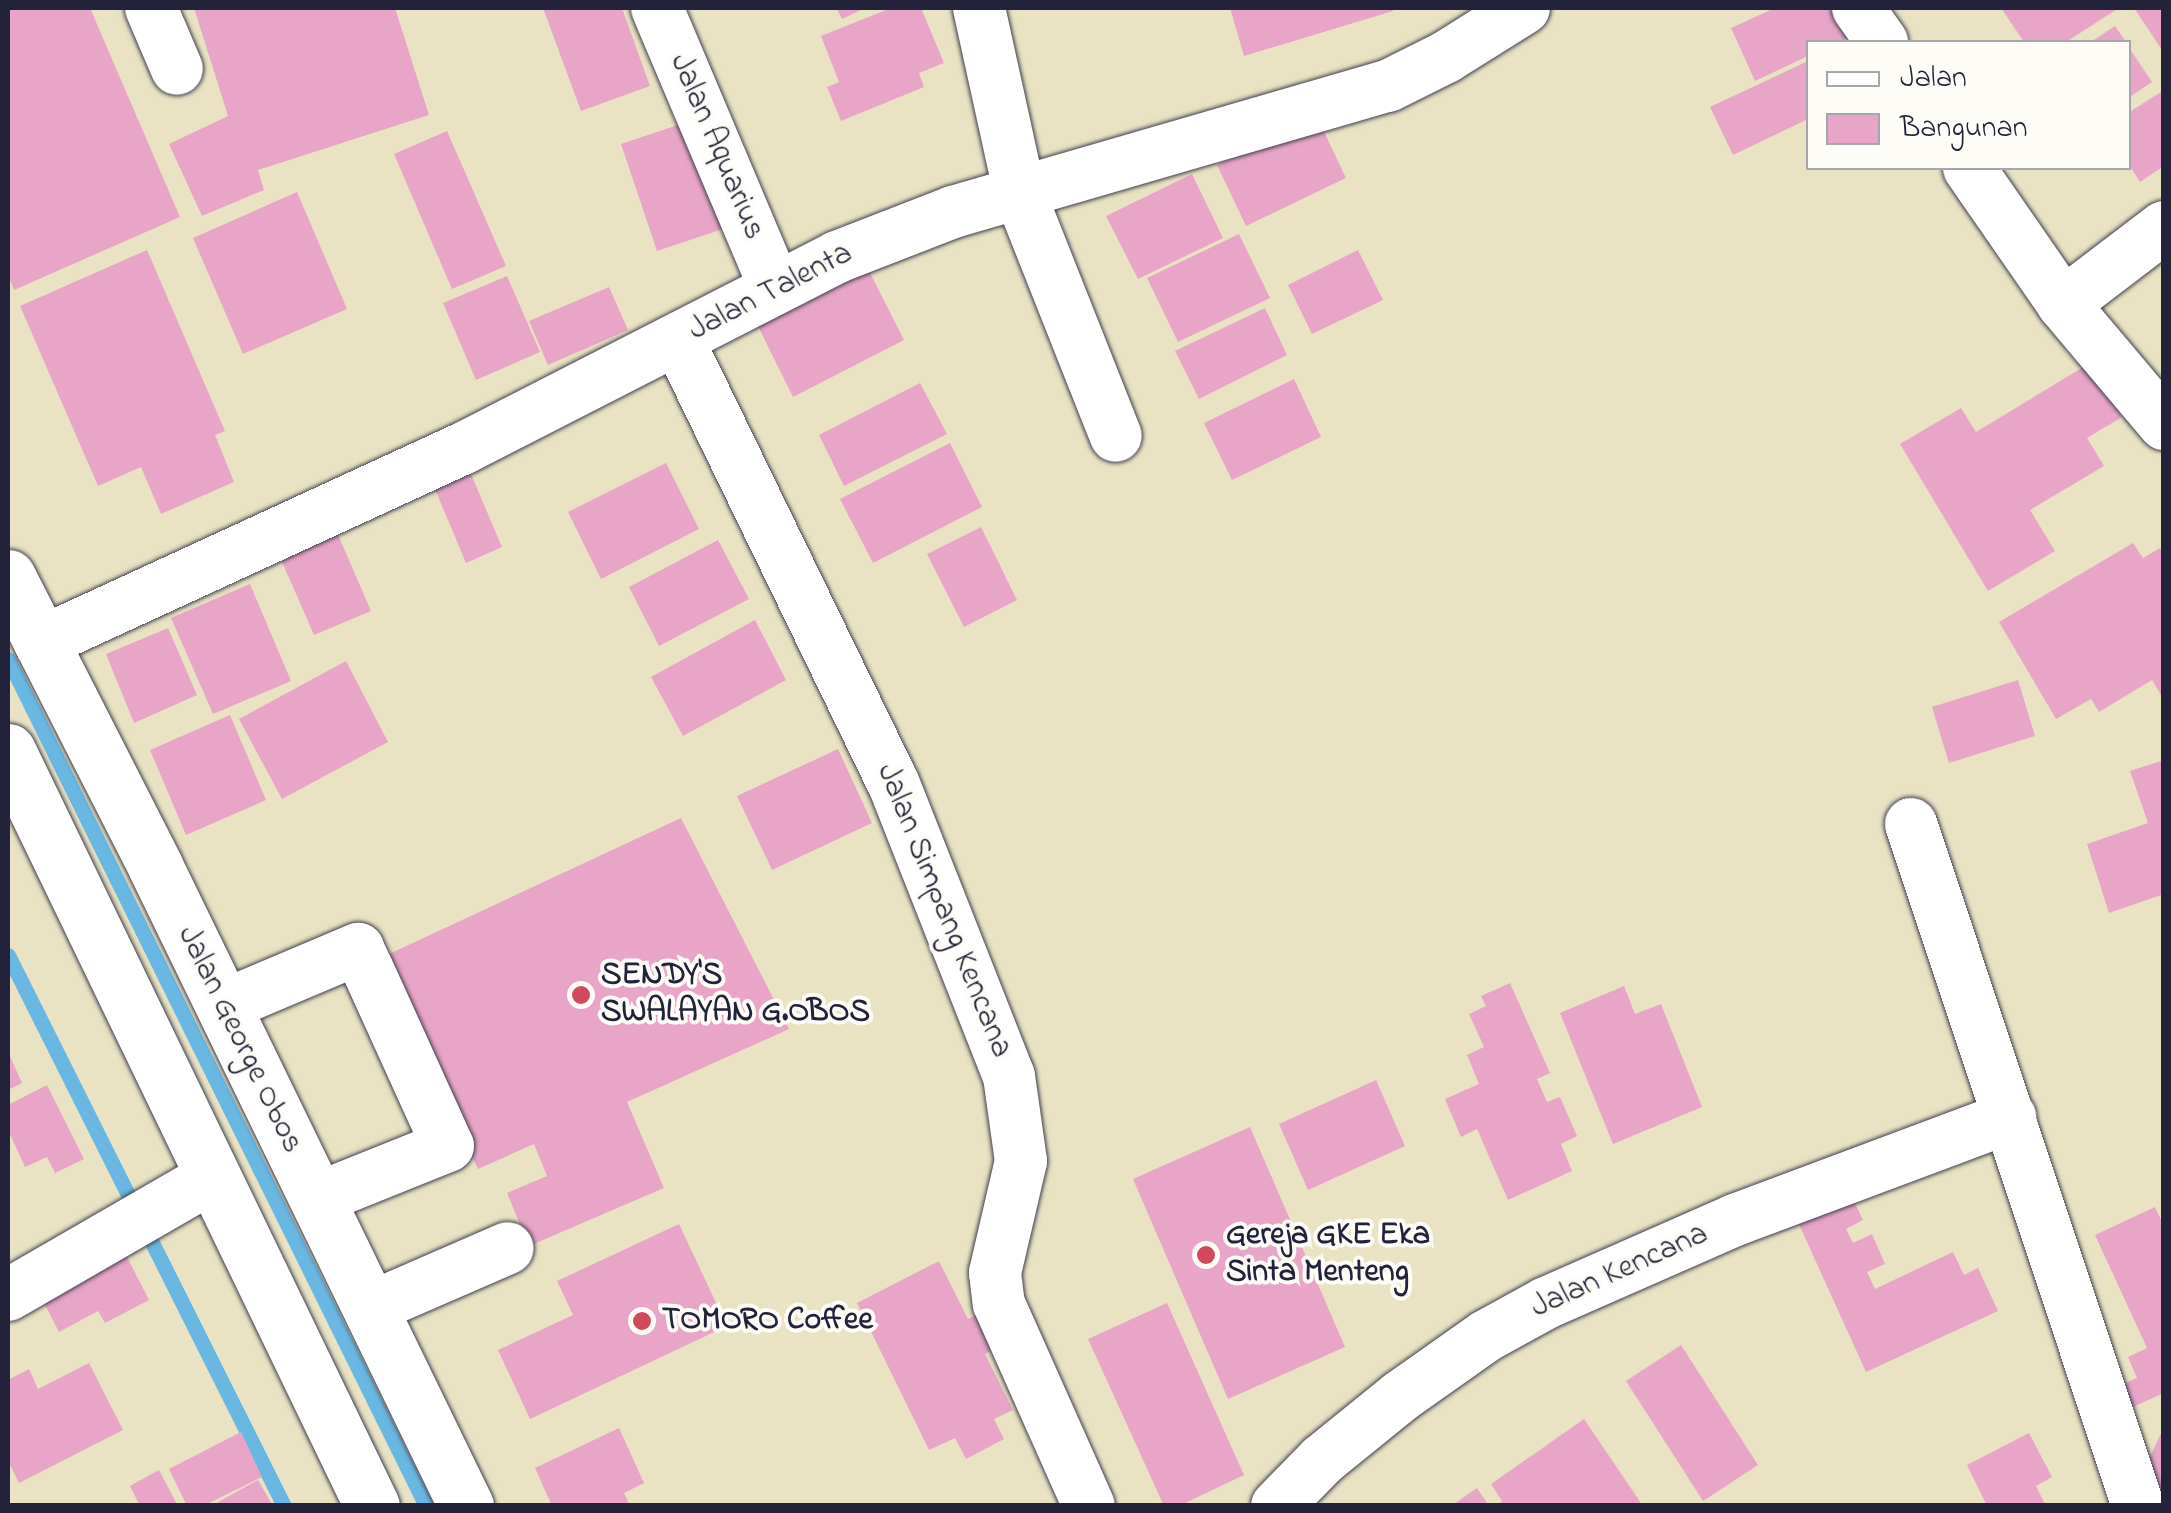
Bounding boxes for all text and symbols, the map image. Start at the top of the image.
legend [1806,40,2131,170]
street label: Jalan Aquarius [660,48,772,246]
text: Jalan [1900,57,1967,101]
text: Bangunan [1900,107,2028,151]
street label: Jalan Talenta [683,235,859,351]
street label: Jalan Simpang Kencana [866,758,1020,1064]
street label: Jalan George Obos [167,920,311,1160]
place label: SENDY'S SWALAYAN G.OBOS [601,958,870,1033]
marker: SENDY'S SWALAYAN G.OBOS [570,984,592,1006]
street label: Jalan Kencana [1526,1216,1714,1328]
place label: Gereja GKE Eka Sinta Menteng [1226,1218,1430,1293]
marker: Gereja GKE Eka Sinta Menteng [1195,1244,1217,1266]
place label: TOMORO Coffee [662,1302,873,1340]
marker: TOMORO Coffee [631,1310,653,1332]

